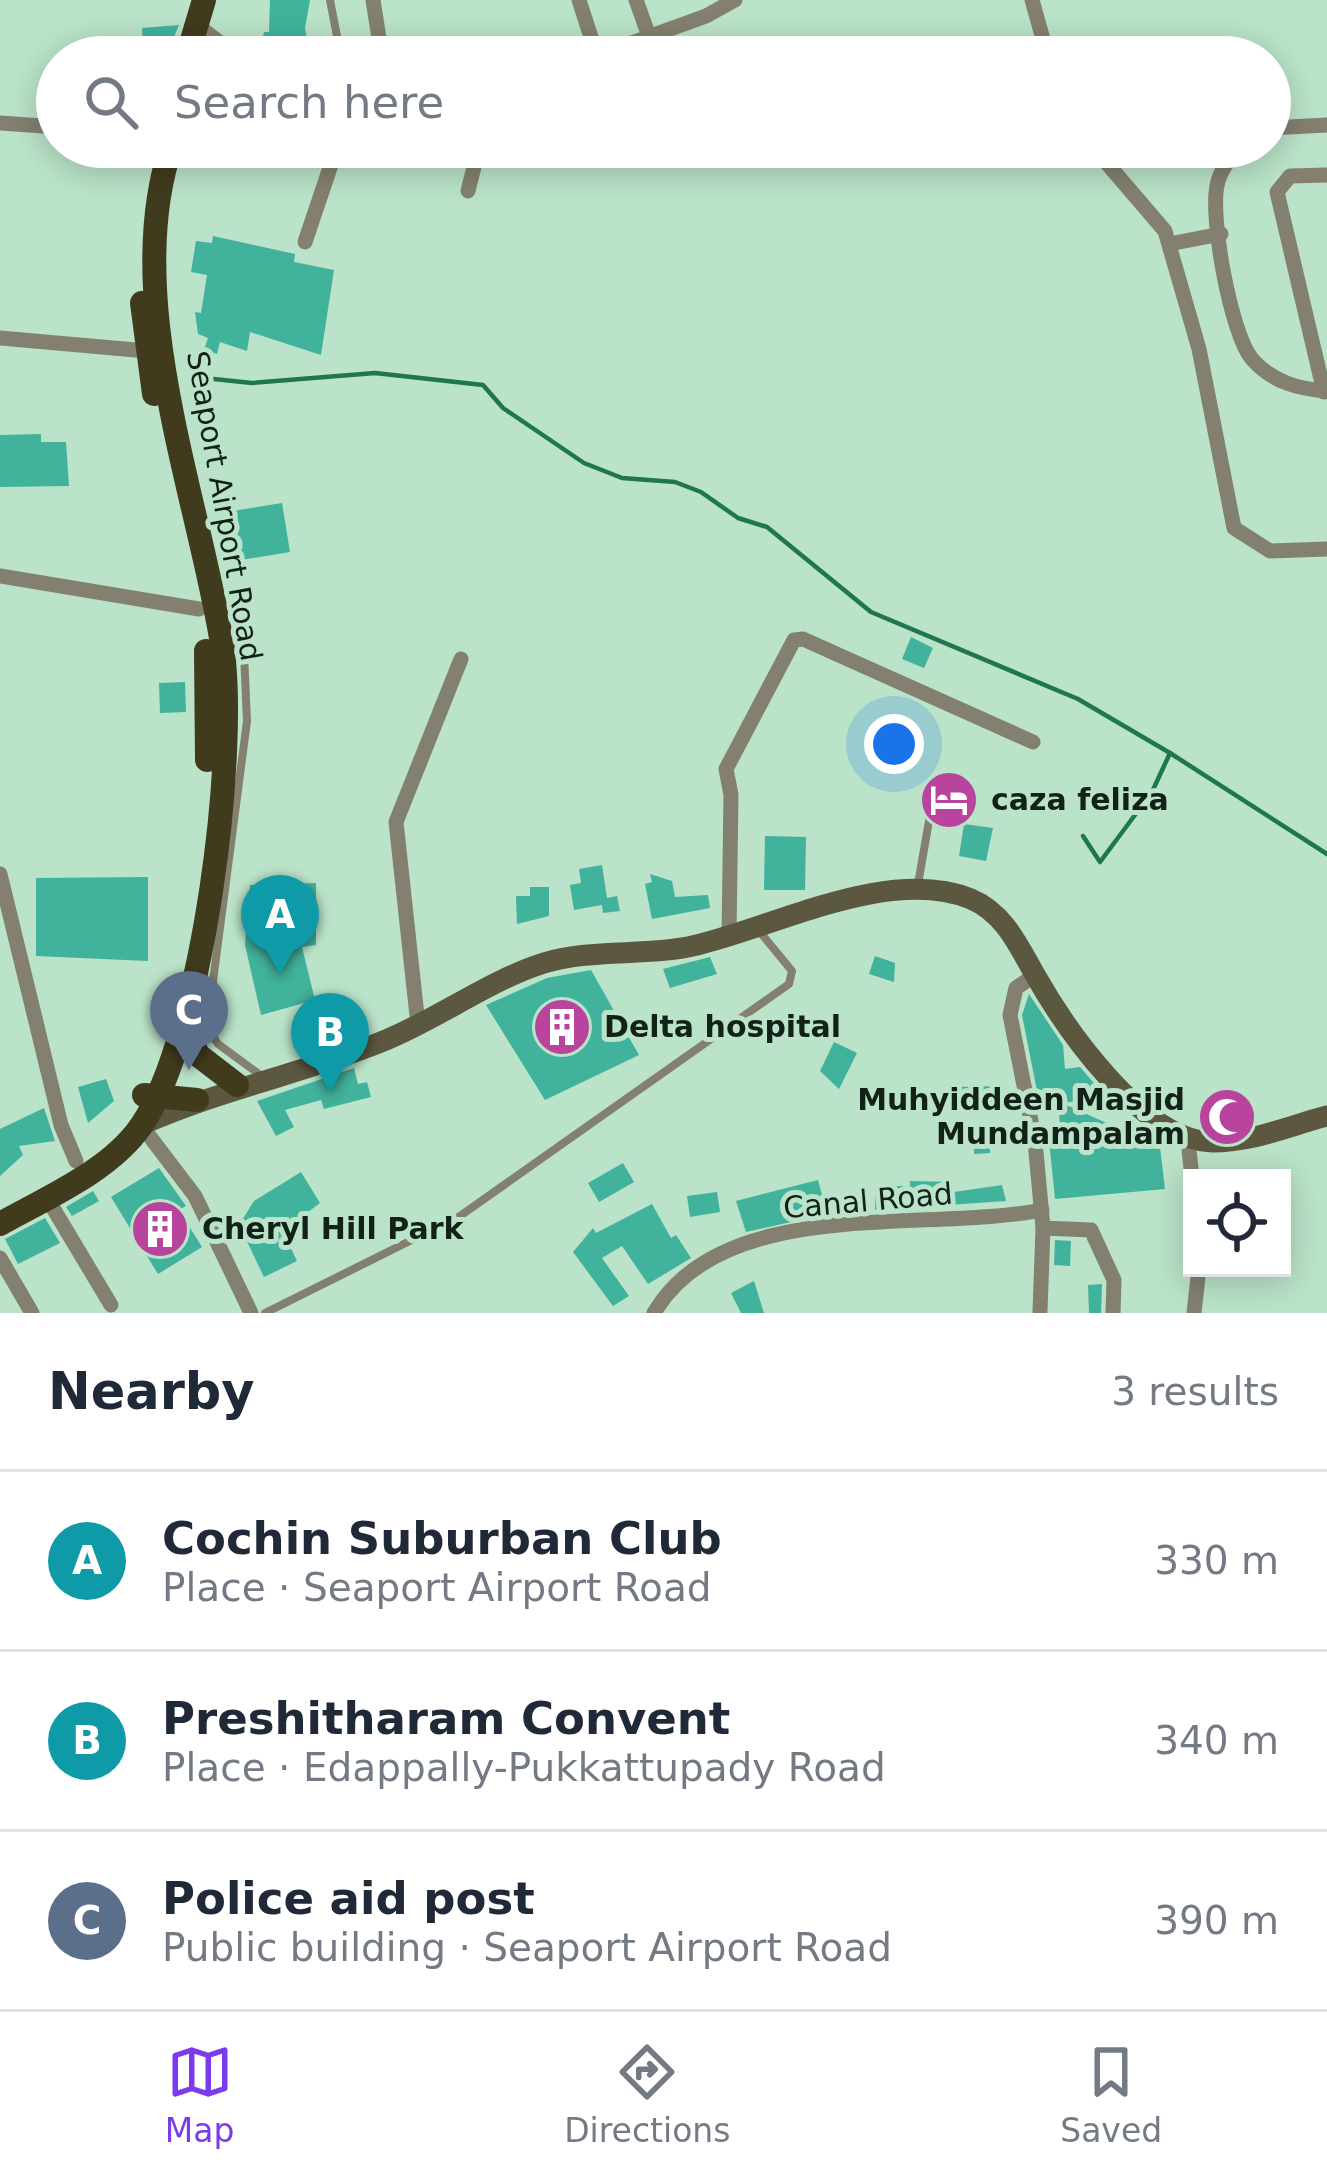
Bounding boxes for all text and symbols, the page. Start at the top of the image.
search box [36,36,1291,168]
icon: search [78,69,144,135]
text: Search here [174,76,444,129]
street label: Seaport Airport Road [180,348,269,664]
your location [864,714,924,774]
hotel icon: caza feliza [918,769,980,831]
place label: caza feliza [991,782,1169,817]
pin: A [241,875,319,974]
pin: C [150,971,228,1070]
pin: B [291,993,369,1092]
building icon: Delta hospital [531,996,593,1058]
place label: Delta hospital [604,1009,841,1044]
place label: Muhyiddeen Masjid Mundampalam [857,1082,1185,1151]
mosque icon: Muhyiddeen Masjid Mundampalam [1196,1086,1258,1148]
map controls [1183,1169,1291,1277]
button: locate [1183,1169,1291,1277]
street label: Canal Road [782,1176,954,1225]
building icon: Cheryl Hill Park [129,1198,191,1260]
place label: Cheryl Hill Park [202,1211,464,1246]
text: Nearby [48,1362,255,1421]
text: 3 results [1111,1369,1279,1414]
text: Cochin Suburban Club [162,1512,722,1565]
text: A [72,1538,102,1583]
text: 330 m [1154,1538,1279,1583]
text: Place · Seaport Airport Road [162,1565,712,1610]
text: Preshitharam Convent [162,1692,730,1745]
text: B [72,1718,102,1763]
text: 340 m [1154,1718,1279,1763]
text: Place · Edappally-Pukkattupady Road [162,1745,886,1790]
text: Police aid post [162,1872,535,1925]
text: C [73,1898,101,1943]
text: 390 m [1154,1898,1279,1943]
text: Public building · Seaport Airport Road [162,1925,892,1970]
tab: Map [165,2039,235,2150]
tab: Directions [564,2039,730,2150]
tab: Saved [1060,2039,1162,2150]

